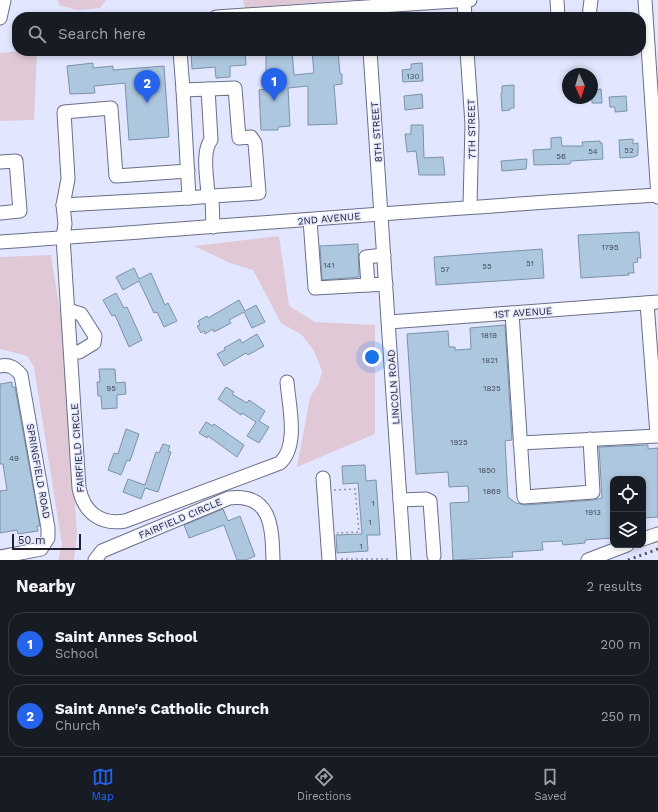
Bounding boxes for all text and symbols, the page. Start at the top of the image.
search box [12,12,646,56]
icon: search [26,23,48,45]
text: Search here [58,25,146,43]
pin: 1 [261,68,287,101]
north arrow [562,68,598,104]
pin: 2 [134,70,160,103]
house number: 130 [407,72,419,81]
street label: 7TH STREET [465,99,478,159]
street label: 8TH STREET [369,101,384,163]
house number: 52 [624,146,634,155]
house number: 54 [588,147,598,156]
house number: 56 [556,152,566,161]
street label: 2ND AVENUE [297,210,361,227]
house number: 1795 [601,243,619,252]
house number: 51 [526,259,534,268]
house number: 141 [324,261,335,270]
house number: 55 [482,262,492,271]
house number: 57 [440,265,450,274]
street label: 1ST AVENUE [493,305,553,320]
house number: 1819 [481,331,497,340]
your location [362,347,382,367]
street label: LINCOLN ROAD [385,349,402,425]
house number: 1821 [482,356,498,365]
house number: 95 [106,384,116,393]
house number: 1825 [483,384,501,393]
street label: FAIRFIELD CIRCLE [69,403,86,493]
street label: SPRINGFIELD ROAD [25,423,52,520]
house number: 1925 [450,438,468,447]
house number: 49 [9,454,19,463]
house number: 1850 [478,466,496,475]
map controls [610,476,646,548]
button: locate [610,476,646,512]
house number: 1869 [483,487,501,496]
street label: FAIRFIELD CIRCLE [137,496,223,541]
house number: 1 [371,499,375,508]
house number: 1913 [585,508,601,517]
button: layers [610,512,646,548]
house number: 1 [368,518,372,527]
scale bar [12,532,81,551]
text: 50 m [18,534,45,547]
house number: 1 [359,542,363,551]
text: Nearby [16,576,75,596]
text: 2 results [587,579,642,594]
text: Saint Annes School [55,628,198,646]
text: 1 [27,637,33,652]
text: 200 m [600,637,641,652]
text: School [55,646,98,661]
text: Saint Anne's Catholic Church [55,700,269,718]
text: 2 [26,709,34,724]
text: 250 m [601,709,641,724]
text: Church [55,718,100,733]
tab: Map [92,766,114,803]
tab: Directions [297,766,351,803]
tab: Saved [534,766,566,803]

